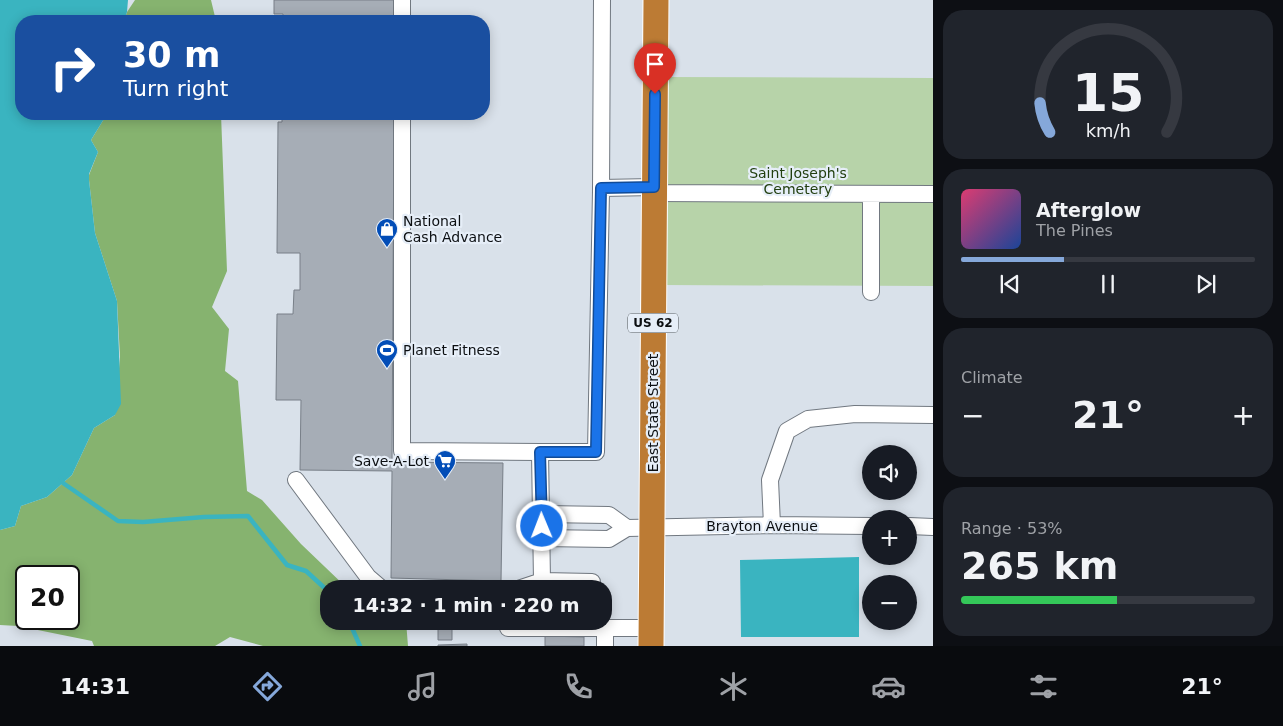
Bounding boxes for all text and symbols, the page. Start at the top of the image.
icon: right [40,35,105,100]
text: 30 m [123,35,220,75]
pin [634,43,676,94]
icon: arrive [641,50,669,78]
text: 15 [1072,63,1144,123]
text: Turn right [123,76,228,101]
text: km/h [1085,120,1131,141]
park label: Saint Joseph's Cemetery [749,165,847,197]
text: Afterglow [1036,199,1141,221]
place label: National Cash Advance [403,213,502,245]
shop icon: National Cash Advance [375,217,399,248]
text: The Pines [1036,221,1113,240]
icon: previous [996,270,1024,298]
icon: pause [1094,270,1122,298]
icon: next [1192,270,1220,298]
road number: US 62 [628,314,678,332]
sports icon: Planet Fitness [375,338,399,369]
place label: Planet Fitness [403,342,500,358]
street label: East State Street [645,353,661,472]
text: Climate [961,368,1023,387]
text: 21° [1072,393,1144,437]
text: − [961,399,984,432]
text: + [1232,399,1255,432]
map controls [862,445,917,630]
button: sound [862,445,917,500]
supermarket icon: Save-A-Lot [433,449,457,480]
place label: Save-A-Lot [354,453,430,469]
position arrow [515,499,567,551]
button: + [862,510,917,565]
street label: Brayton Avenue [706,518,818,534]
text: Range · 53% [961,519,1063,538]
text: 265 km [961,544,1118,588]
speed limit sign: 20 [15,565,80,630]
button: − [862,575,917,630]
text: 14:32 · 1 min · 220 m [352,594,580,616]
icon: directions [250,669,285,704]
icon: music [405,669,440,704]
icon: phone [561,669,596,704]
icon: climate [716,669,751,704]
icon: car [871,669,906,704]
icon: filters [1026,669,1061,704]
text: 14:31 [60,674,130,699]
text: 21° [1181,674,1223,699]

